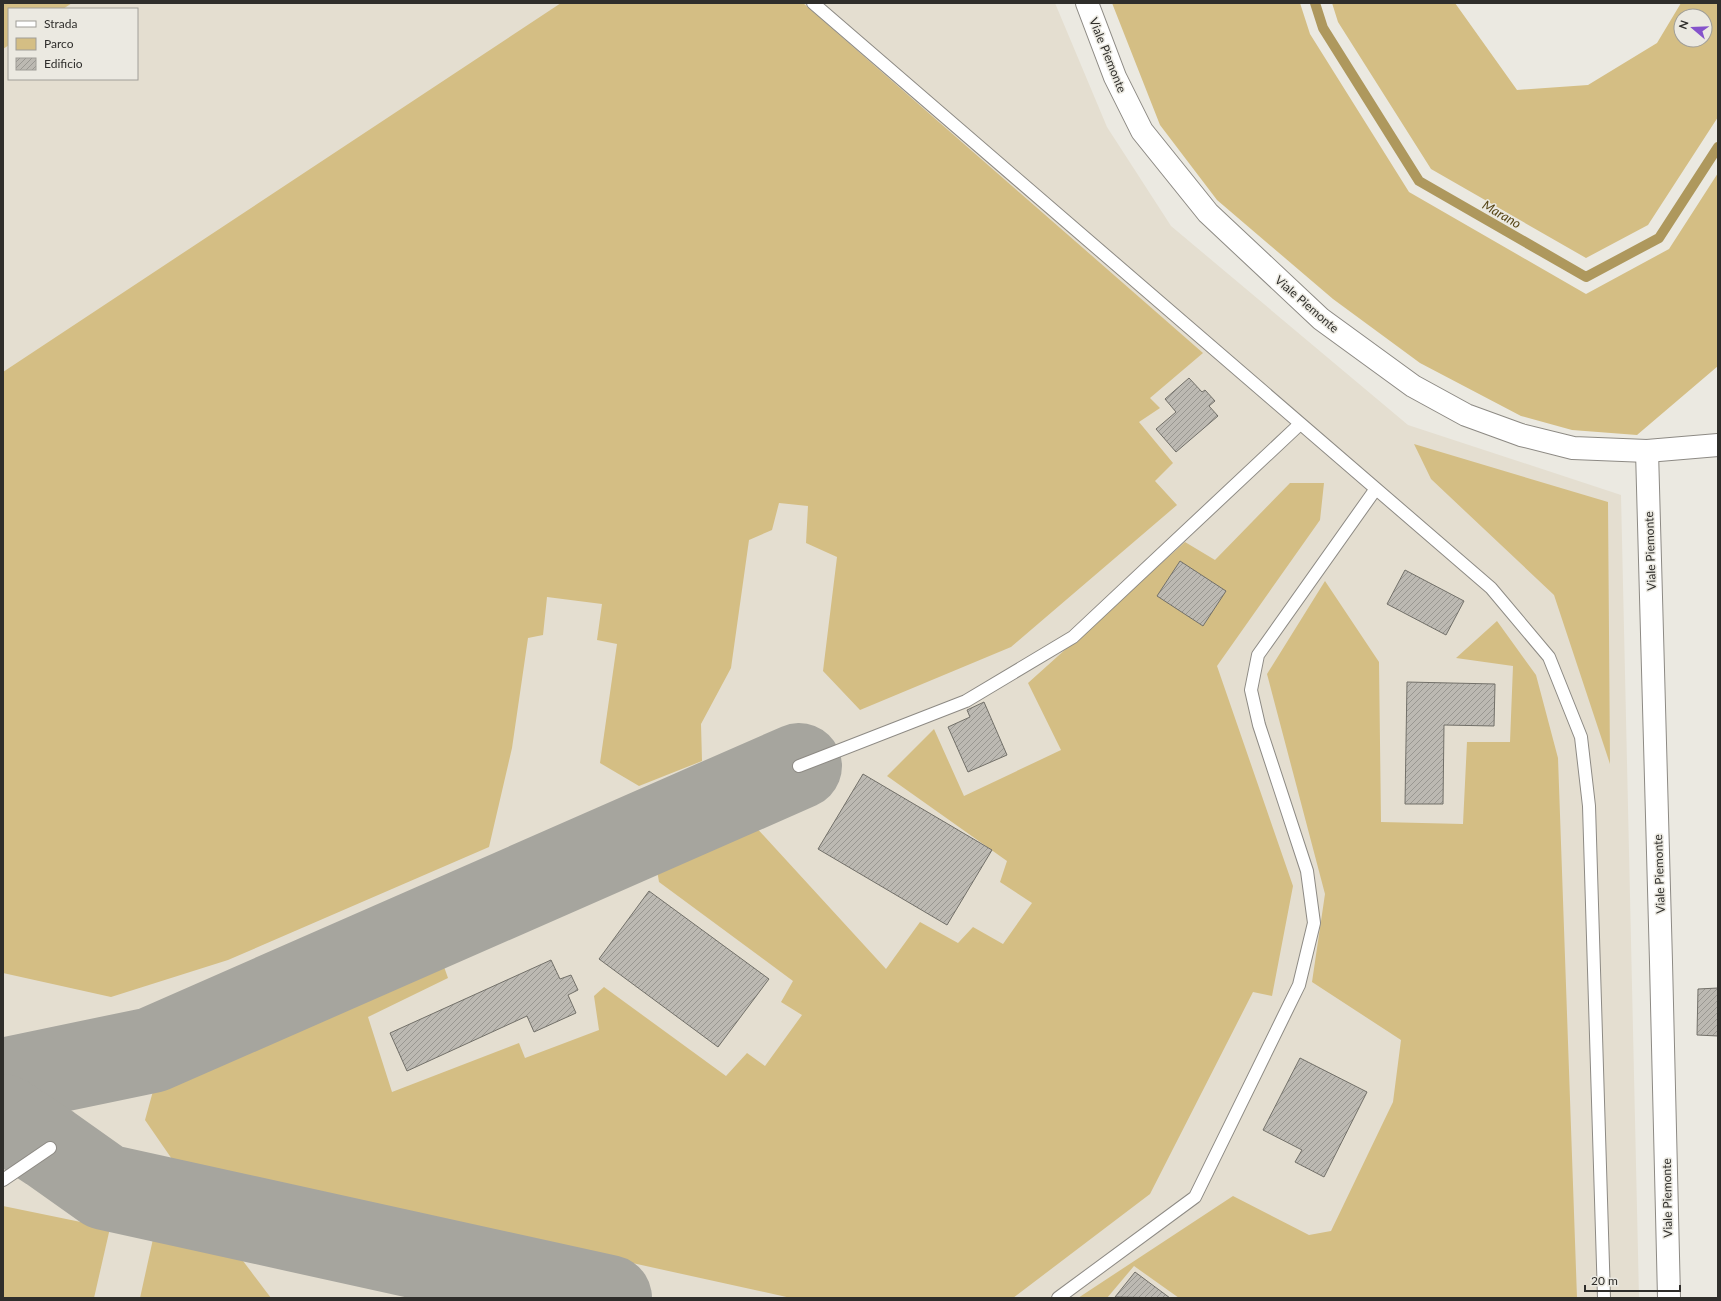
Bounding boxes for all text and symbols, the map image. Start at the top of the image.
legend [8,8,138,80]
north arrow [1673,8,1713,48]
street label: Viale Piemonte [1086,15,1130,95]
text: Strada [44,16,77,31]
text: N [1676,18,1691,31]
text: Parco [44,36,74,51]
text: Edificio [44,56,83,71]
water label: Marano [1480,197,1524,232]
street label: Viale Piemonte [1272,272,1342,336]
street label: Viale Piemonte [1641,511,1659,591]
street label: Viale Piemonte [1650,834,1668,914]
street label: Viale Piemonte [1659,1158,1675,1238]
scale bar [1585,1267,1680,1293]
text: 20 m [1591,1273,1618,1288]

